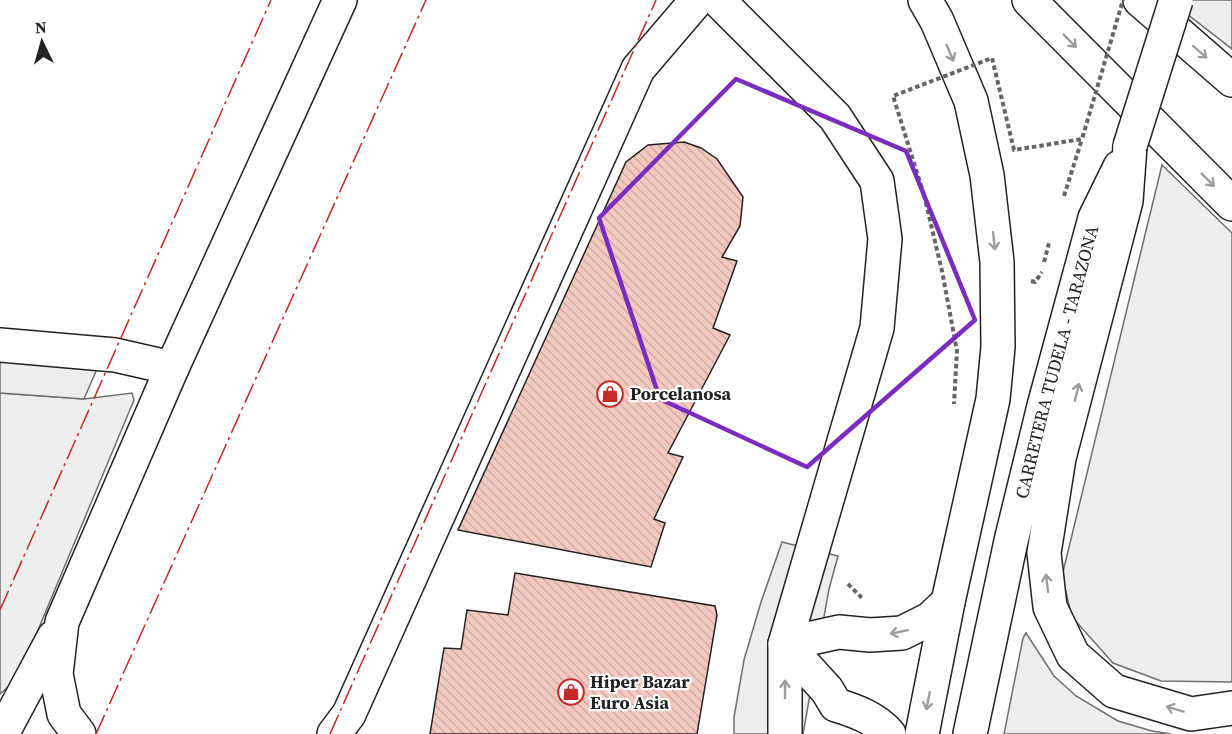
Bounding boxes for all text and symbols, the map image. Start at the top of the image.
north arrow [12,12,72,72]
text: N [34,16,48,39]
one-way arrow [1063,34,1077,49]
one-way arrow [945,43,956,62]
one-way arrow [1192,45,1207,59]
one-way arrow [1200,172,1215,187]
street label: CARRETERA TUDELA - TARAZONA [1009,223,1104,501]
one-way arrow [989,231,1000,251]
shop icon: Porcelanosa [595,379,625,409]
place label: Porcelanosa [630,381,732,406]
one-way arrow [1071,382,1083,401]
one-way arrow [1042,573,1053,593]
one-way arrow [890,627,909,638]
place label: Hiper Bazar Euro Asia [590,669,690,715]
shop icon: Hiper Bazar Euro Asia [556,677,586,707]
one-way arrow [779,680,791,700]
one-way arrow [922,690,933,710]
one-way arrow [1166,703,1185,714]

